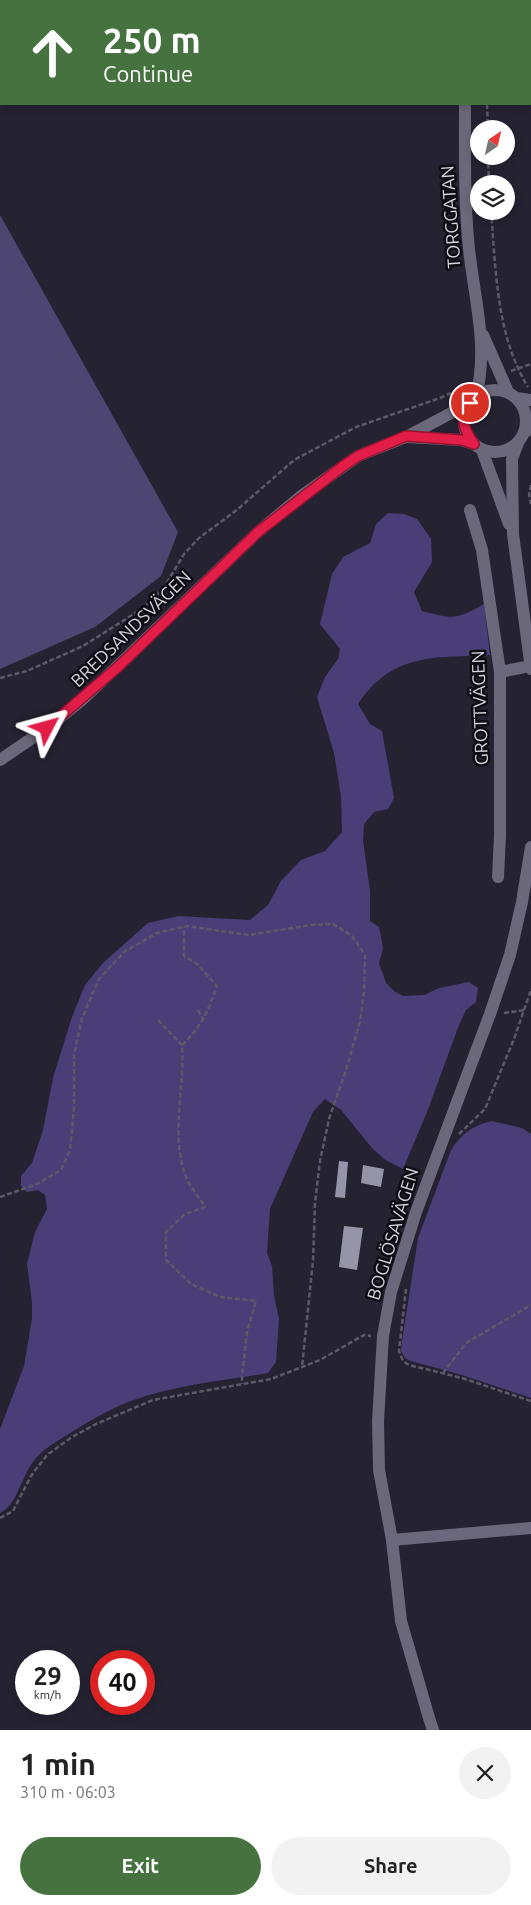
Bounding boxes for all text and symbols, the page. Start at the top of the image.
icon: ahead [20,20,85,85]
text: 250 m [103,20,201,60]
text: Continue [103,61,193,86]
north arrow [470,120,515,165]
map controls [470,120,515,220]
street label: TORGGATAN [436,165,464,269]
button: layers [470,175,515,220]
pin [449,382,491,424]
icon: arrive [456,389,484,417]
street label: BREDSANDSVÄGEN [66,566,194,691]
street label: GROTTVÄGEN [467,650,491,766]
position arrow [20,701,72,753]
street label: BOGLÖSAVÄGEN [362,1165,422,1302]
speed limit sign: 40 [90,1650,155,1715]
text: 29 [33,1662,62,1690]
text: km/h [34,1688,61,1701]
text: 1 min [20,1747,96,1781]
button: close [459,1747,511,1799]
text: 310 m · 06:03 [20,1783,116,1801]
button: Exit [20,1837,261,1895]
button: Share [271,1837,511,1895]

